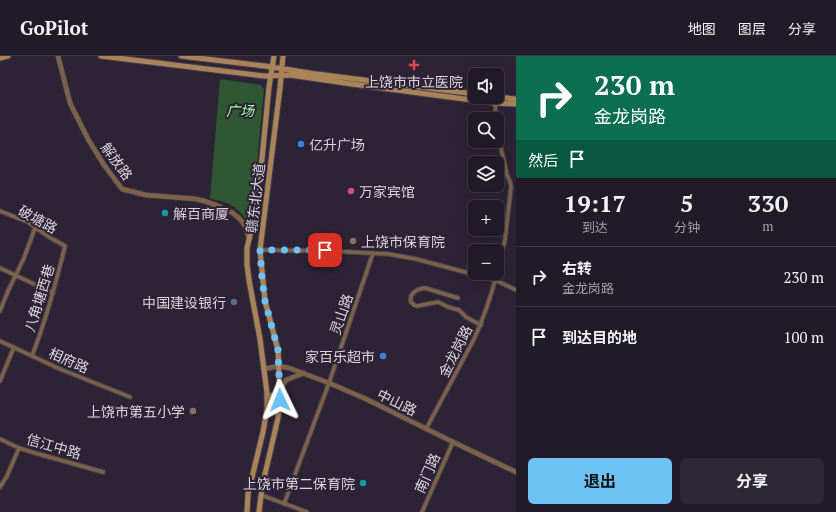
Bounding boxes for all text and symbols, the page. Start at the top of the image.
text: GoPilot [20,15,88,40]
text: 地图 [688,19,716,38]
text: 图层 [738,19,766,38]
text: 分享 [788,19,816,38]
marker: 上饶市市立医院 [408,59,420,71]
text: 230 m [594,66,675,103]
map controls [468,68,504,280]
button: sound [468,68,504,104]
place label: 上饶市市立医院 [365,72,463,91]
icon: right [528,72,580,124]
park label: 广场 [226,101,255,120]
text: 金龙岗路 [594,104,666,128]
button: search [468,112,504,148]
place label: 亿升广场 [309,135,365,154]
street label: 解放路 [97,138,137,184]
marker: 亿升广场 [296,139,306,149]
icon: arrive [566,148,588,170]
text: 然后 [528,150,558,170]
button: layers [468,156,504,192]
street label: 赣东北大道 [241,162,269,234]
place label: 万家宾馆 [359,182,415,201]
marker: 万家宾馆 [346,186,356,196]
text: 19:17 [564,187,626,219]
text: 5 [680,187,694,219]
text: 330 [748,187,788,219]
button: + [468,200,504,236]
street label: 破塘路 [15,201,61,237]
place label: 解百商厦 [173,204,229,223]
marker: 解百商厦 [160,208,170,218]
text: m [762,217,774,235]
text: 到达 [582,218,608,236]
text: 分钟 [674,218,700,236]
place label: 上饶市保育院 [361,232,445,251]
pin [308,233,342,267]
marker: 上饶市保育院 [348,236,358,246]
icon: arrive [314,239,336,261]
button: − [468,244,504,280]
text: 右转 [562,258,592,278]
street label: 八角塘西巷 [20,262,58,334]
icon: right [528,266,550,288]
text: 230 m [783,267,824,287]
text: 金龙岗路 [562,279,614,297]
street label: 灵山路 [325,291,357,337]
place label: 中国建设银行 [142,293,226,312]
marker: 中国建设银行 [229,297,239,307]
street label: 金龙岗路 [434,322,476,380]
icon: arrive [528,326,550,348]
text: 到达目的地 [562,327,637,347]
text: 100 m [783,327,824,347]
street label: 相府路 [46,343,92,377]
place label: 家百乐超市 [305,347,375,366]
marker: 家百乐超市 [378,351,388,361]
position arrow [259,379,301,421]
street label: 中山路 [374,384,420,420]
place label: 上饶市第五小学 [87,402,185,421]
marker: 上饶市第五小学 [188,406,198,416]
street label: 信江中路 [24,429,84,463]
street label: 南门路 [410,450,444,496]
button: 退出 [528,458,672,504]
button: 分享 [680,458,824,504]
place label: 上饶市第二保育院 [243,474,355,493]
marker: 上饶市第二保育院 [358,478,368,488]

